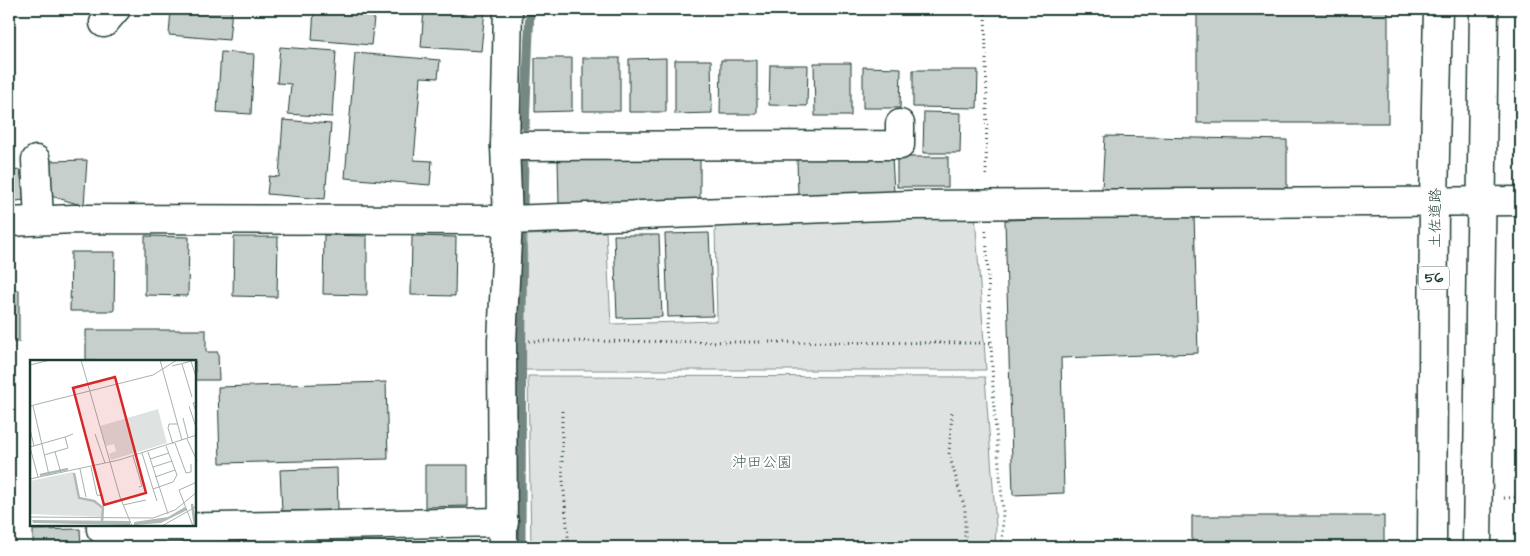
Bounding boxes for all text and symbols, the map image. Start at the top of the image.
street label: 土佐道路 [1425,188,1446,248]
road number: 56 [1419,266,1449,290]
inset map [30,360,196,526]
park label: 沖田公園 [732,452,792,473]

